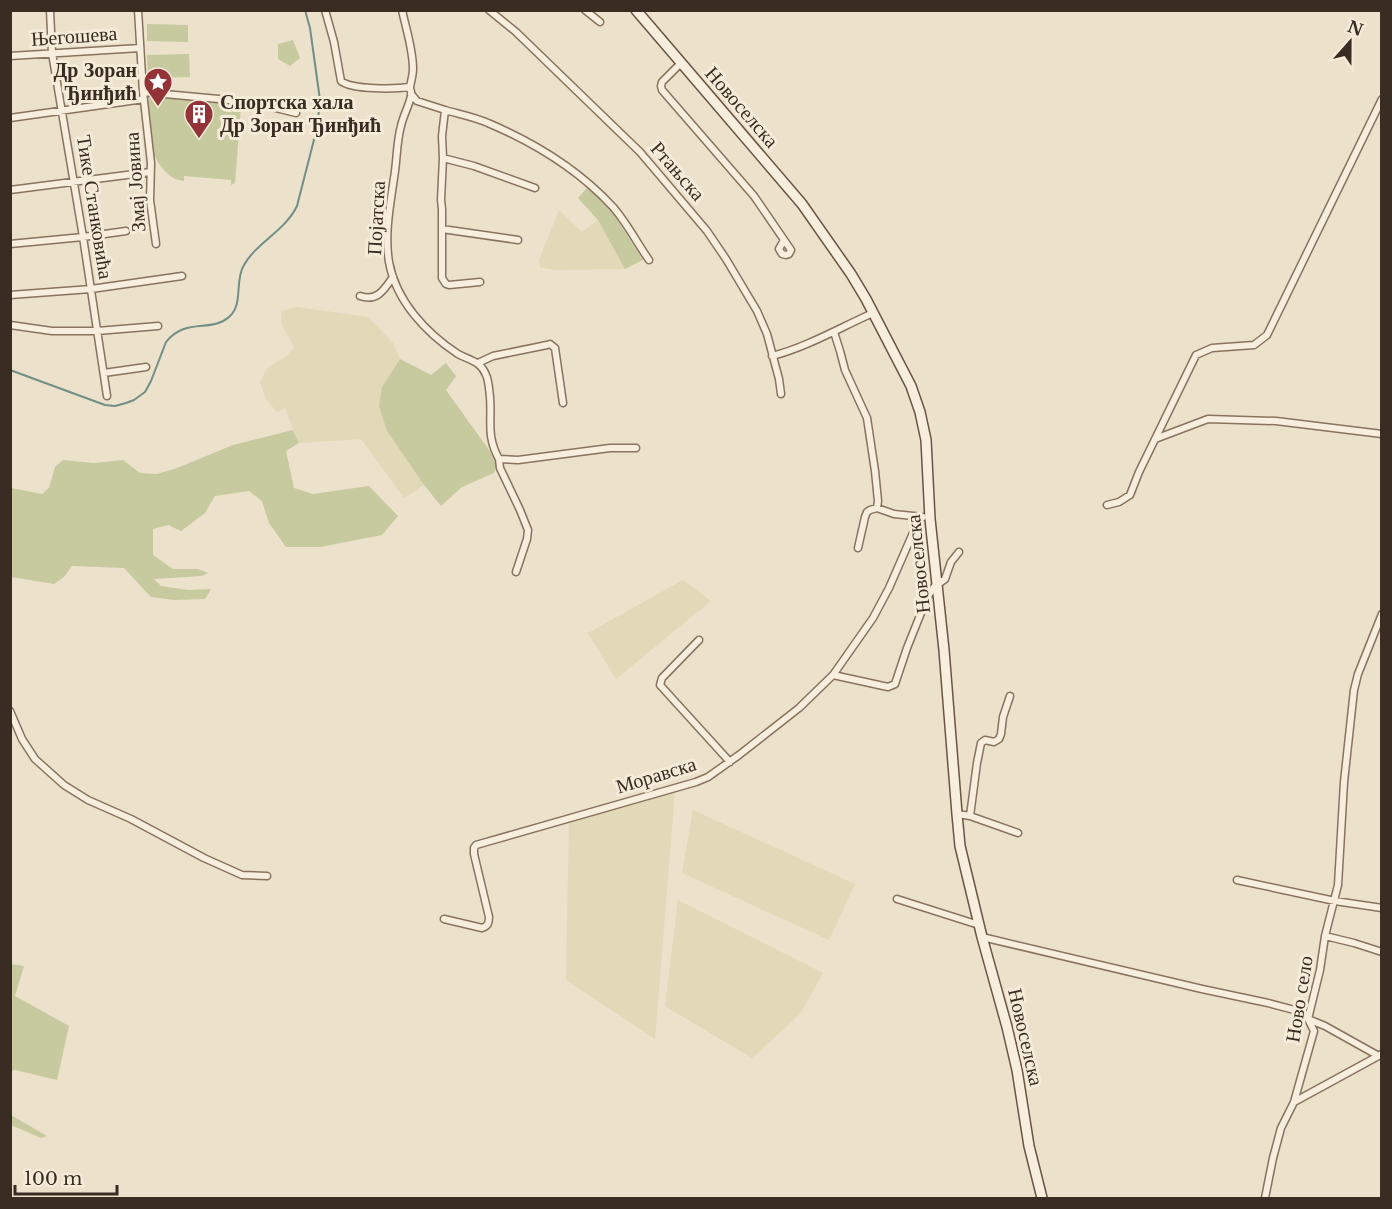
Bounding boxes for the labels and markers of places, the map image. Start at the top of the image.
place label: Др Зоран Ђинђић [54,58,137,105]
place icon: Др Зоран Ђинђић [142,66,174,108]
place label: Спортска хала Др Зоран Ђинђић [220,90,381,137]
building icon: Спортска хала Др Зоран Ђинђић [183,98,215,140]

